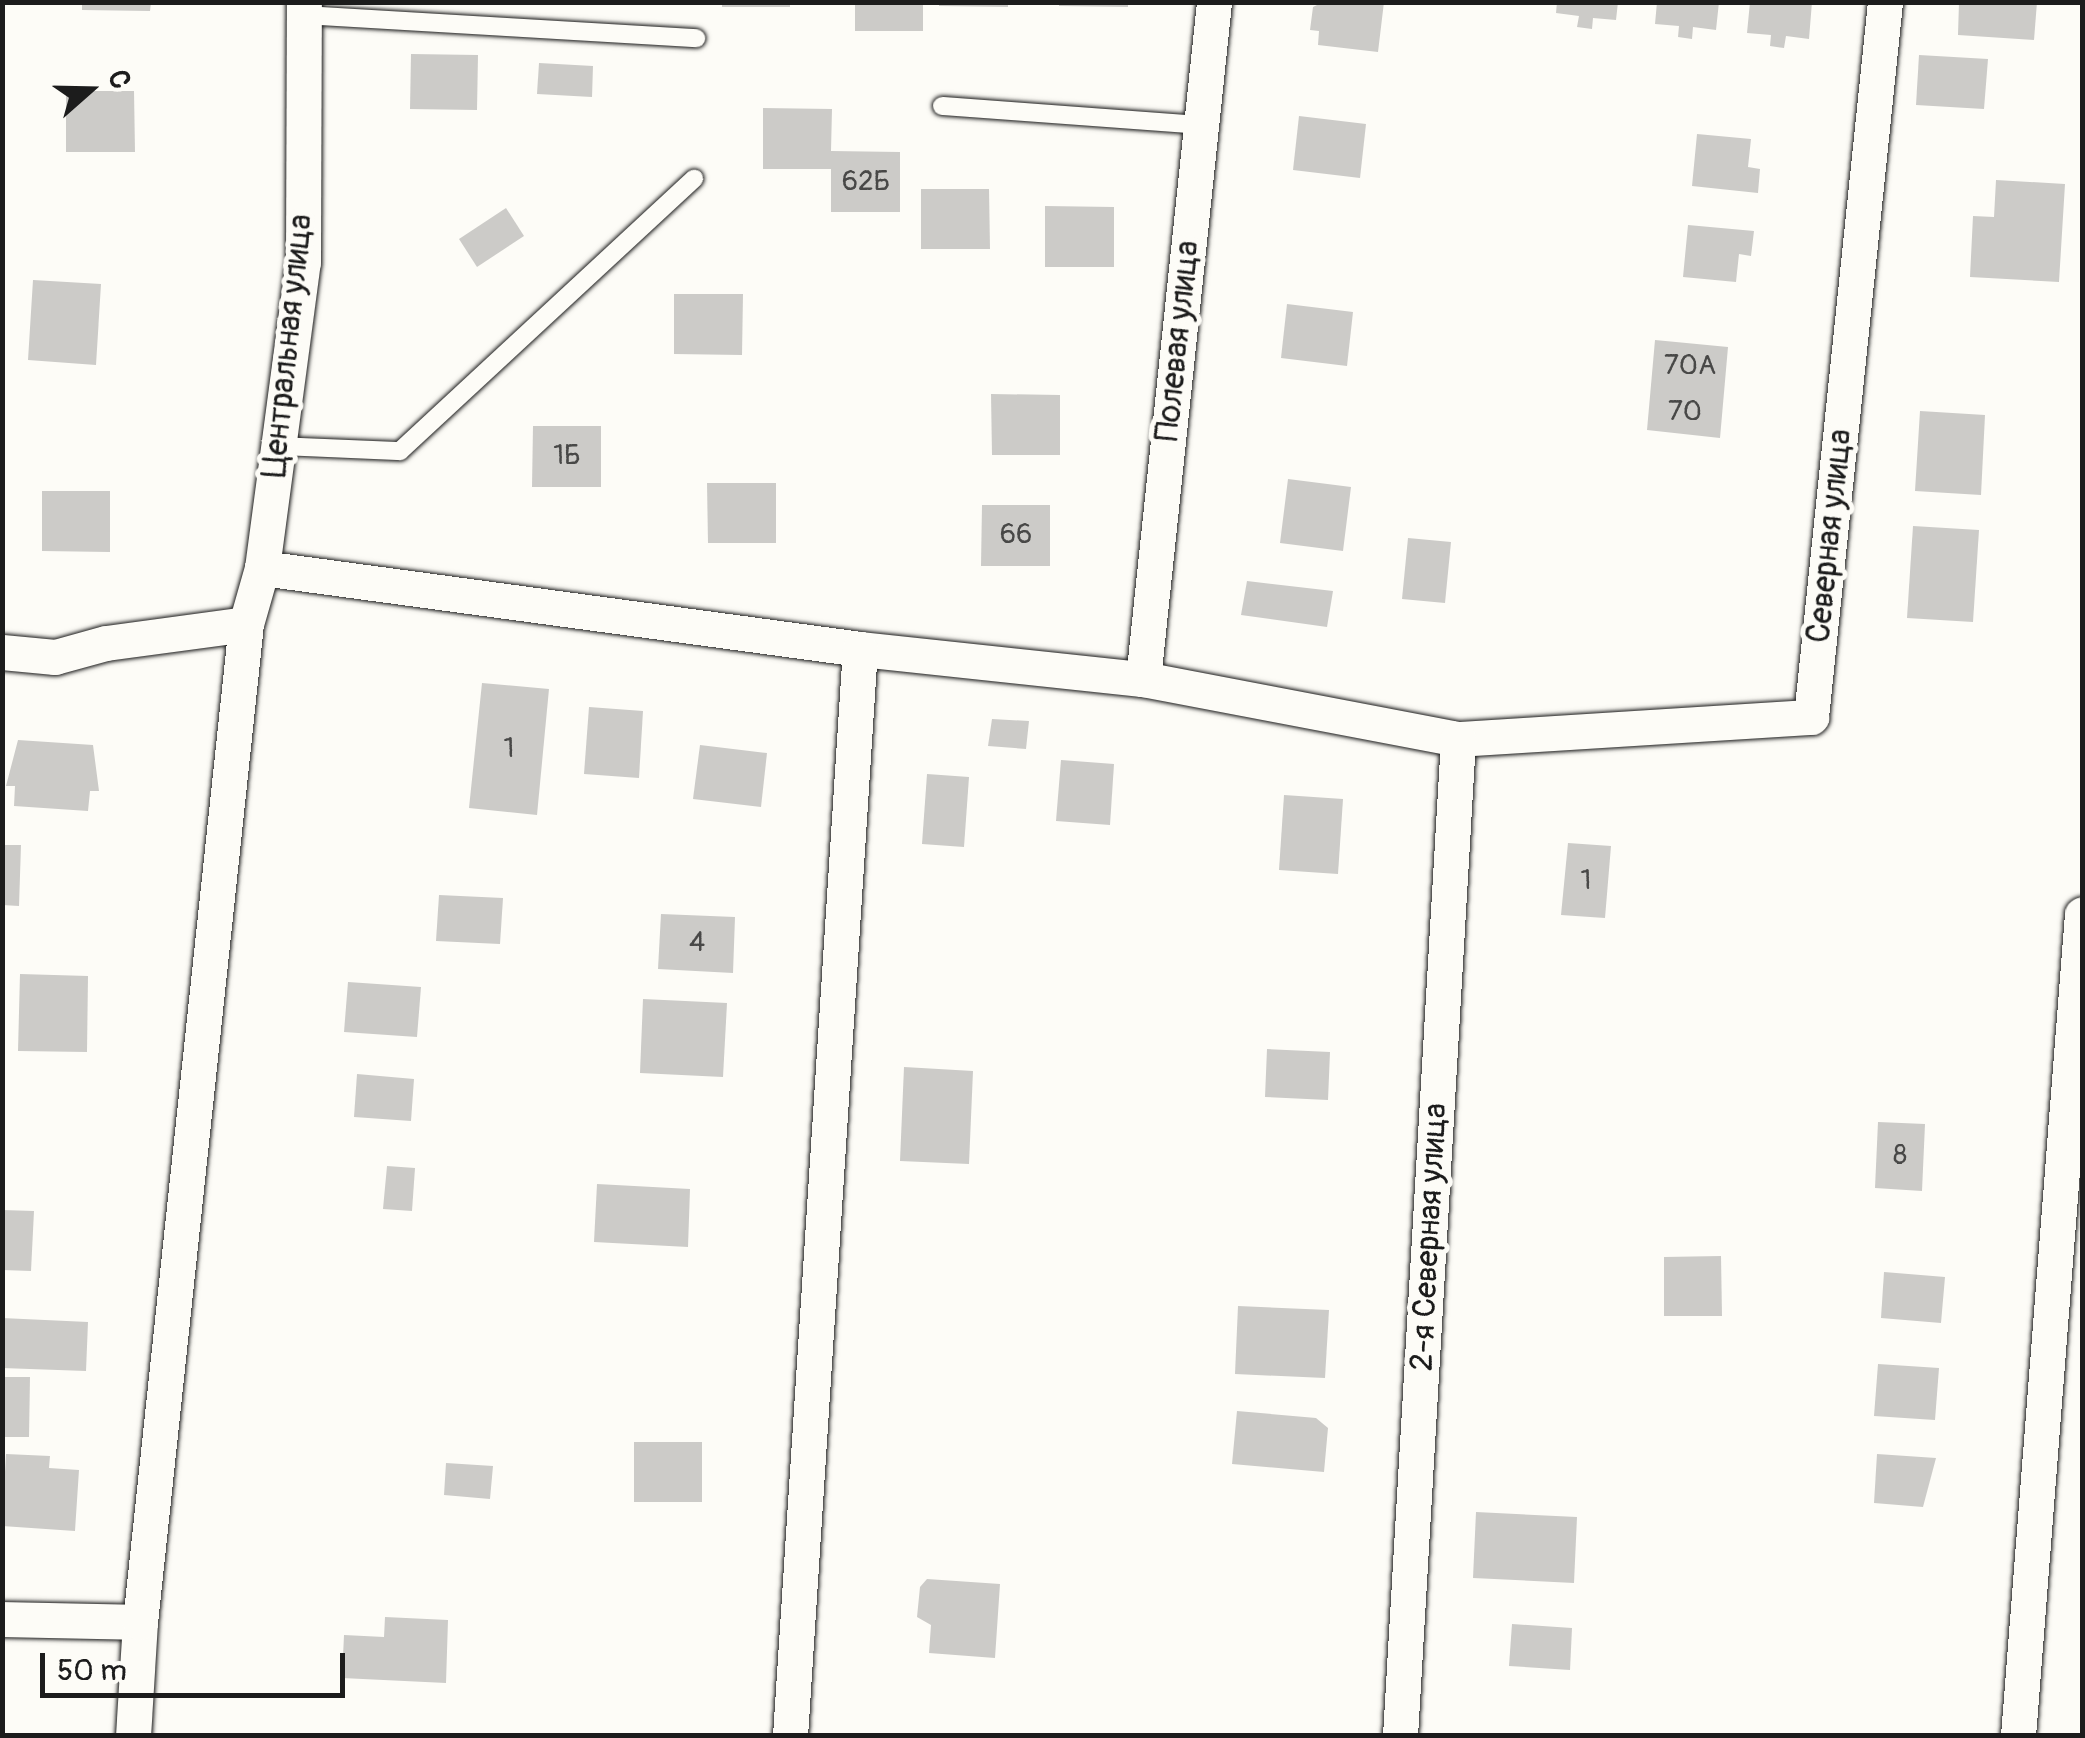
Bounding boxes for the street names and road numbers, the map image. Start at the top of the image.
street label: Центральная улица [255,212,321,480]
street label: Полевая улица [1148,239,1208,443]
street label: Северная улица [1800,427,1860,645]
street label: 2-я Северная улица [1403,1102,1455,1372]

